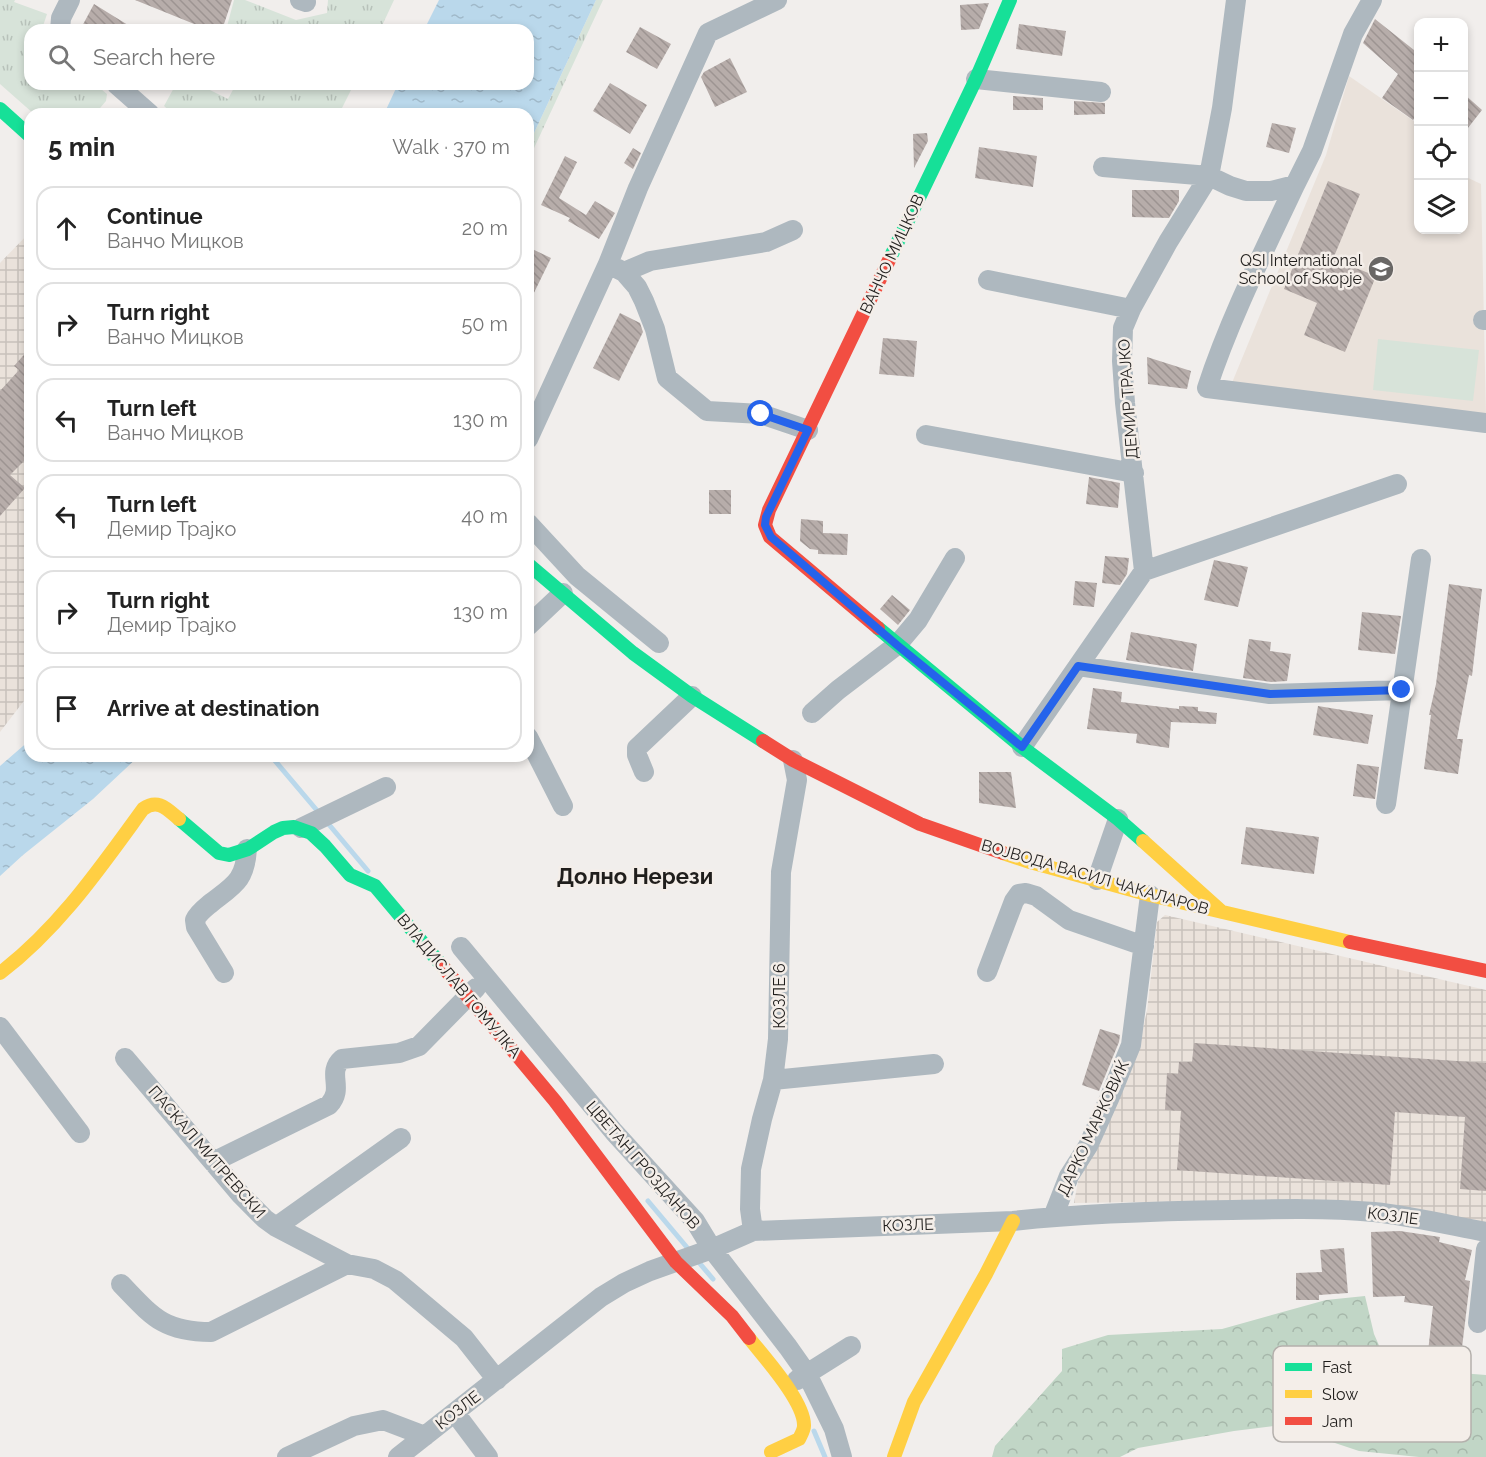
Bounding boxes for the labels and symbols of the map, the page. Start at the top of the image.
street label: ВАНЧО МИЦКОВ [856,191,928,317]
place label: QSI International School of Skopje [1239,251,1363,288]
school or university icon: QSI International School of Skopje [1366,254,1396,284]
street label: ДЕМИР ТРАЈКО [1114,338,1142,460]
route start [747,400,773,426]
route end [1388,676,1414,702]
street label: ВОЈВОДА ВАСИЛ ЧАКАЛАРОВ [979,835,1211,919]
district label: Долно Нерези [557,863,713,889]
street label: ВЛАДИСЛАВ ГОМУЛКА [393,910,525,1062]
street label: КОЗЛЕ 6 [770,963,789,1029]
street label: ДАРКО МАРКОВИЌ [1052,1057,1133,1199]
street label: ПАСКАЛ МИТРЕВСКИ [144,1082,270,1222]
street label: ЦВЕТАН ГРОЗДАНОВ [582,1097,704,1233]
street label: КОЗЛЕ [1366,1203,1420,1229]
street label: КОЗЛЕ [882,1215,934,1235]
legend [1273,1346,1471,1442]
text: Fast [1322,1358,1353,1377]
text: Slow [1322,1385,1358,1404]
street label: КОЗЛЕ [432,1386,484,1433]
text: Jam [1322,1412,1353,1431]

